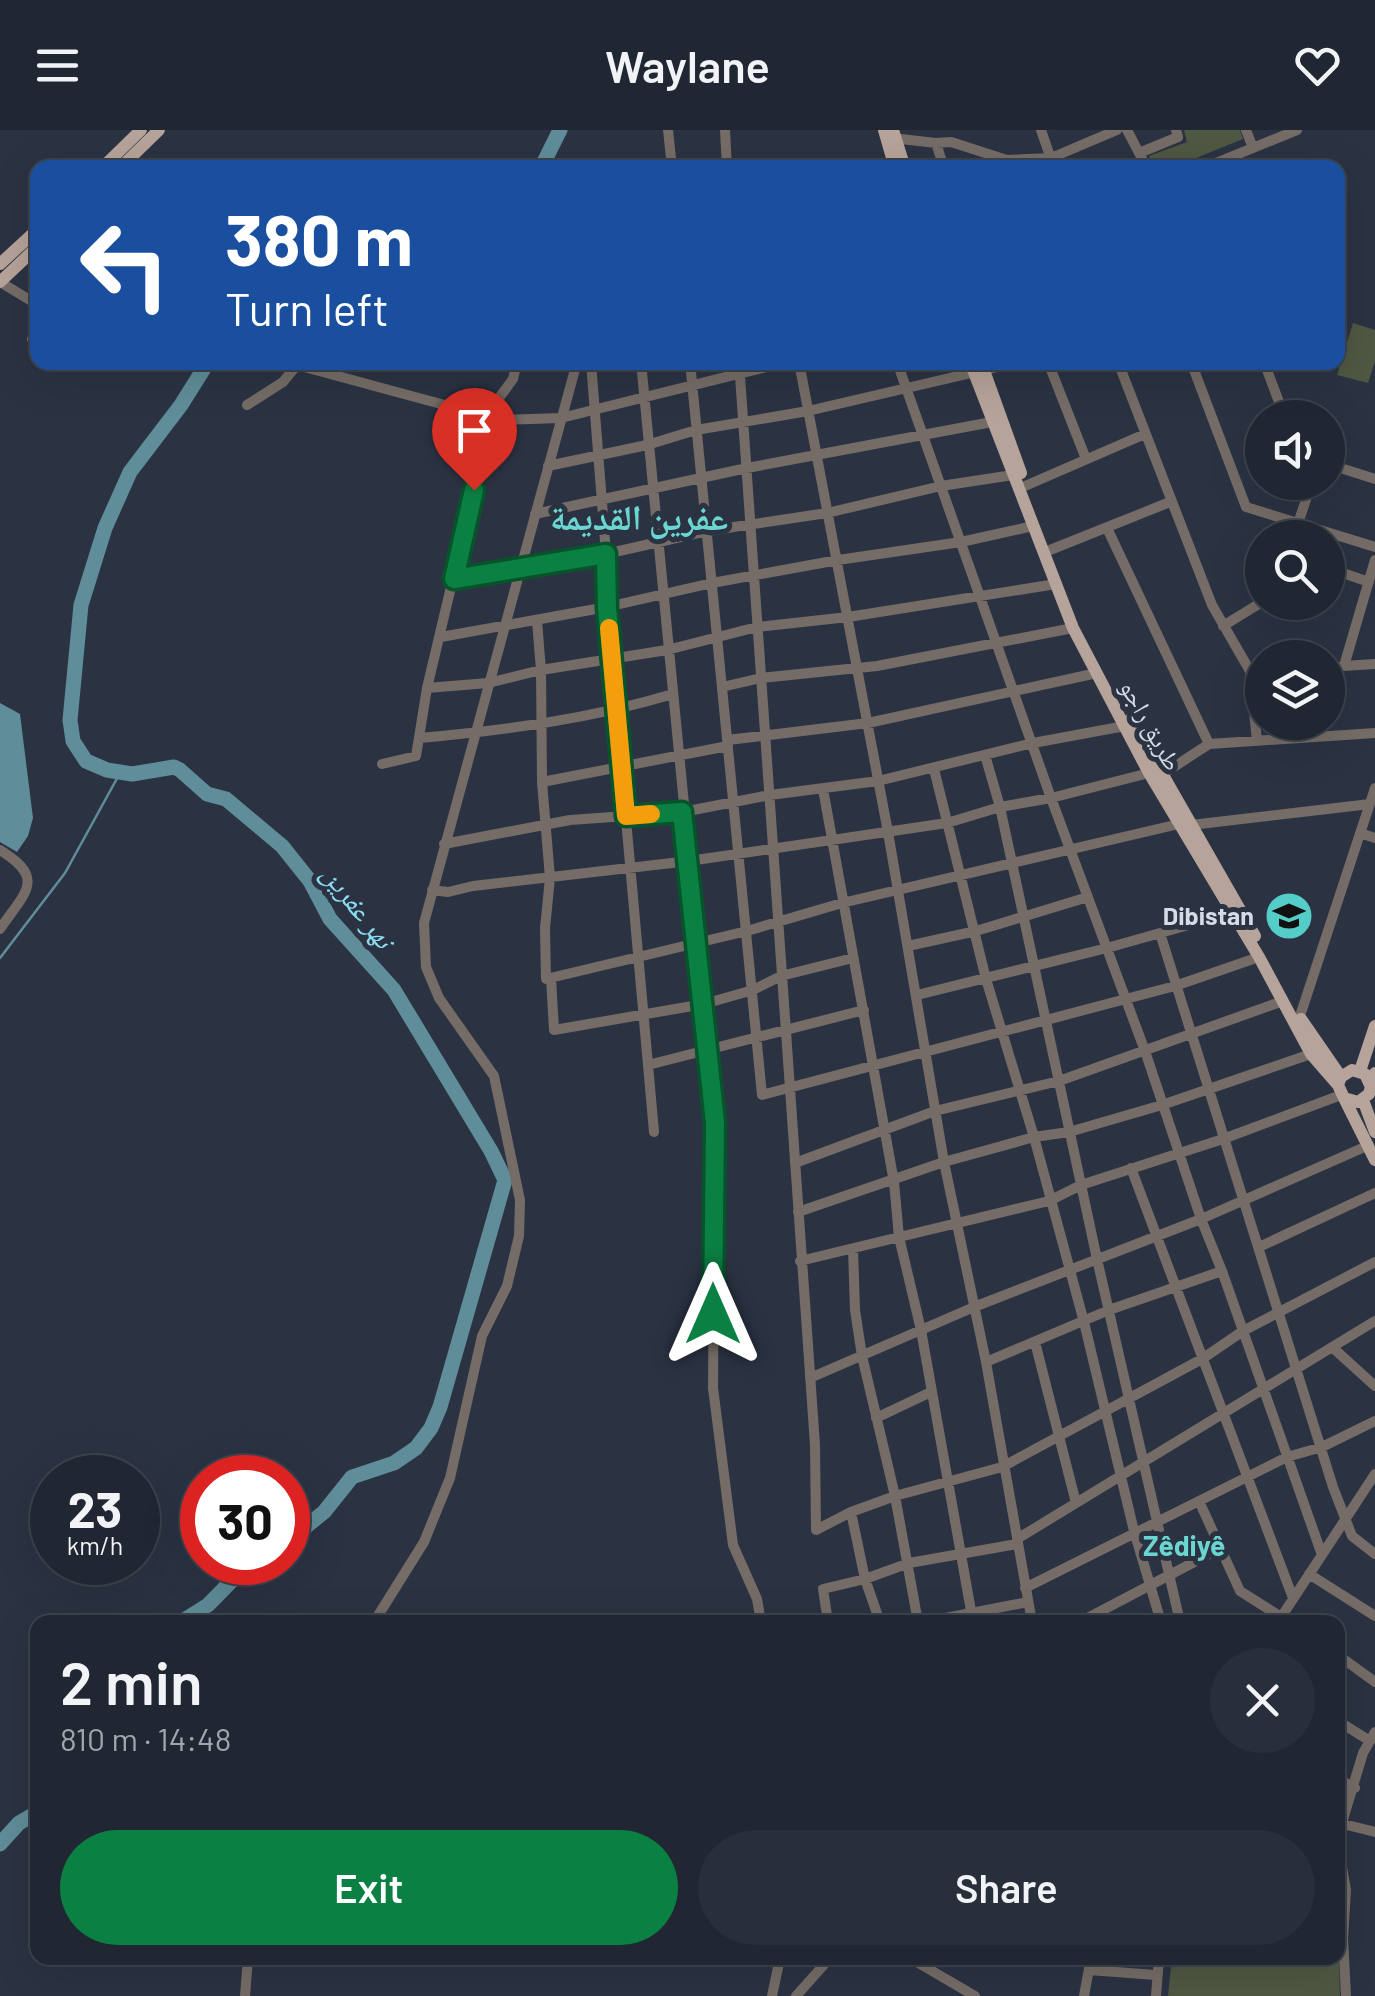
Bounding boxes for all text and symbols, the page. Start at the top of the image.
icon: menu [30,38,85,93]
text: Waylane [605,38,770,92]
icon: heart [1290,38,1345,93]
text: 380 m [225,196,413,280]
icon: left [60,200,190,330]
text: Turn left [225,281,389,335]
pin [432,388,517,491]
map controls [1245,400,1345,740]
button: sound [1245,400,1345,500]
icon: arrive [447,403,502,458]
district label: عفرين القديمة [550,495,728,540]
button: search [1245,520,1345,620]
button: layers [1245,640,1345,740]
street label: طريق راجو [1113,674,1189,776]
water label: نهر عفرين [314,857,405,959]
school or university icon: Dibistan [1263,890,1315,942]
place label: Dibistan [1163,900,1254,930]
position arrow [661,1262,765,1366]
speed limit sign: 30 [180,1455,310,1585]
text: 23 [68,1478,122,1538]
district label: Zêdiyê [1143,1528,1225,1562]
text: km/h [67,1530,123,1560]
text: 2 min [60,1645,203,1717]
button: close [1210,1648,1315,1753]
text: 810 m · 14:48 [60,1719,231,1757]
button: Exit [60,1830,678,1945]
button: Share [698,1830,1315,1945]

